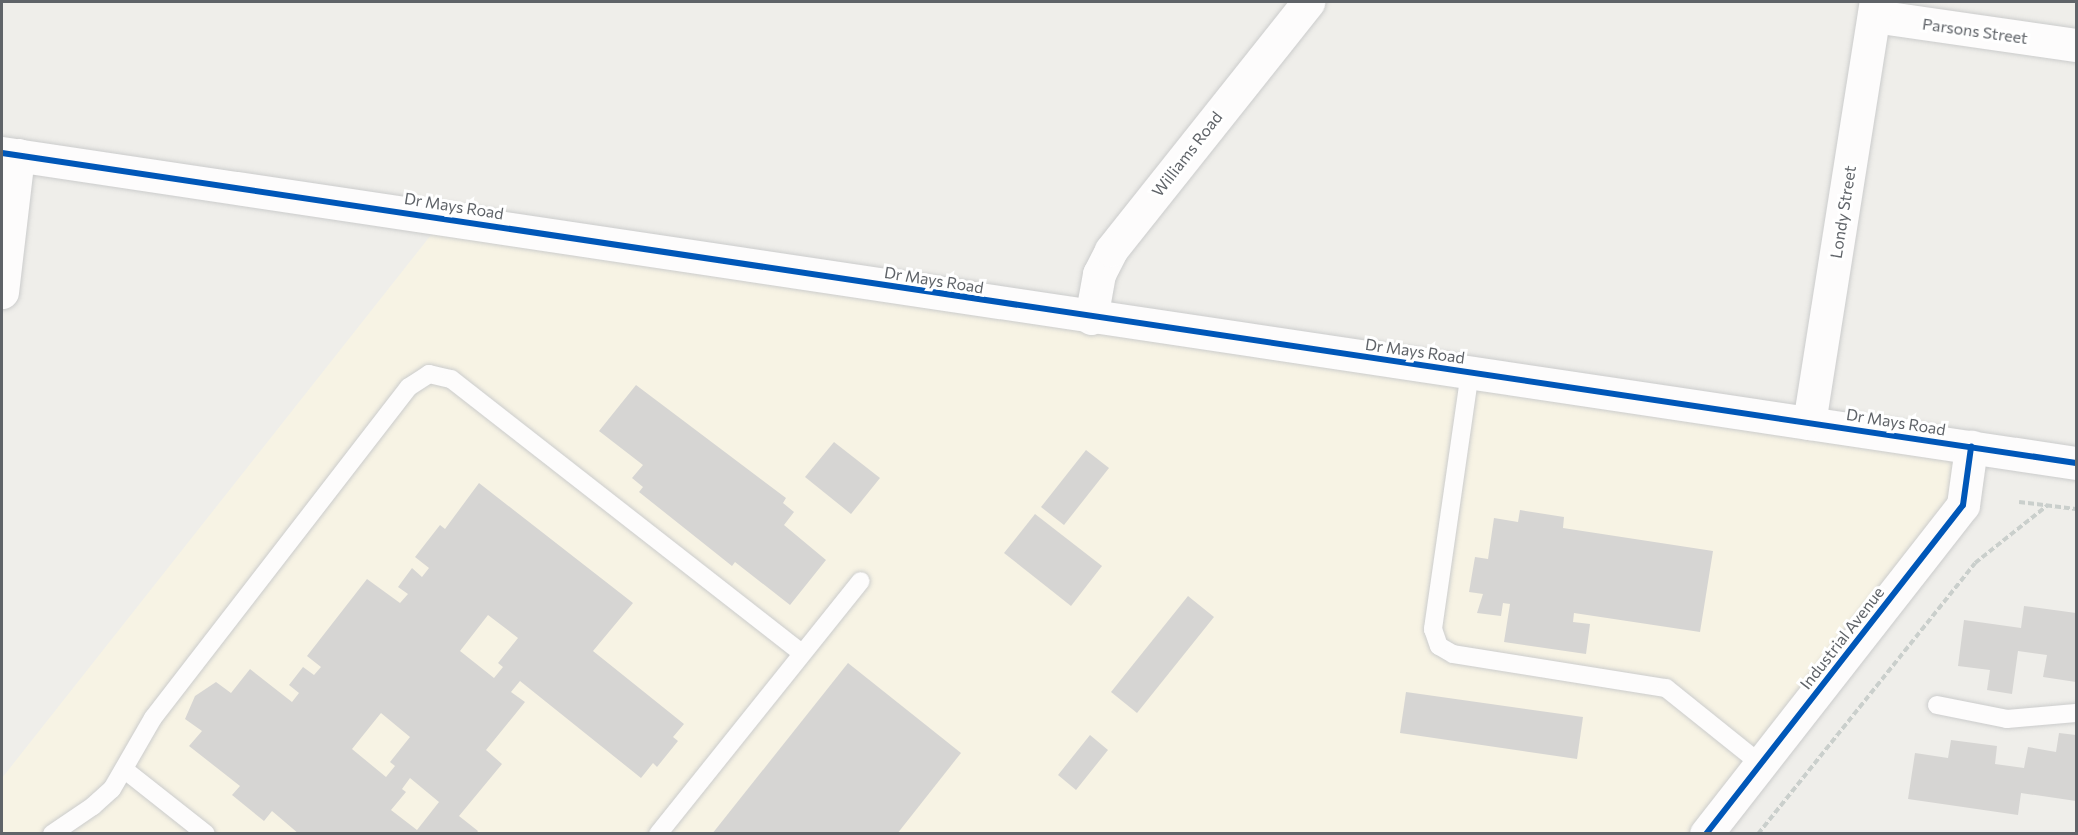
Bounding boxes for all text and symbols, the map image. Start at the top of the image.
street label: Parsons Street [1921,14,2029,48]
street label: Williams Road [1148,108,1226,200]
street label: Londy Street [1826,164,1860,260]
street label: Dr Mays Road [403,189,505,223]
street label: Dr Mays Road [883,263,985,297]
street label: Dr Mays Road [1364,335,1466,367]
street label: Dr Mays Road [1845,405,1947,439]
street label: Industrial Avenue [1796,583,1888,693]

